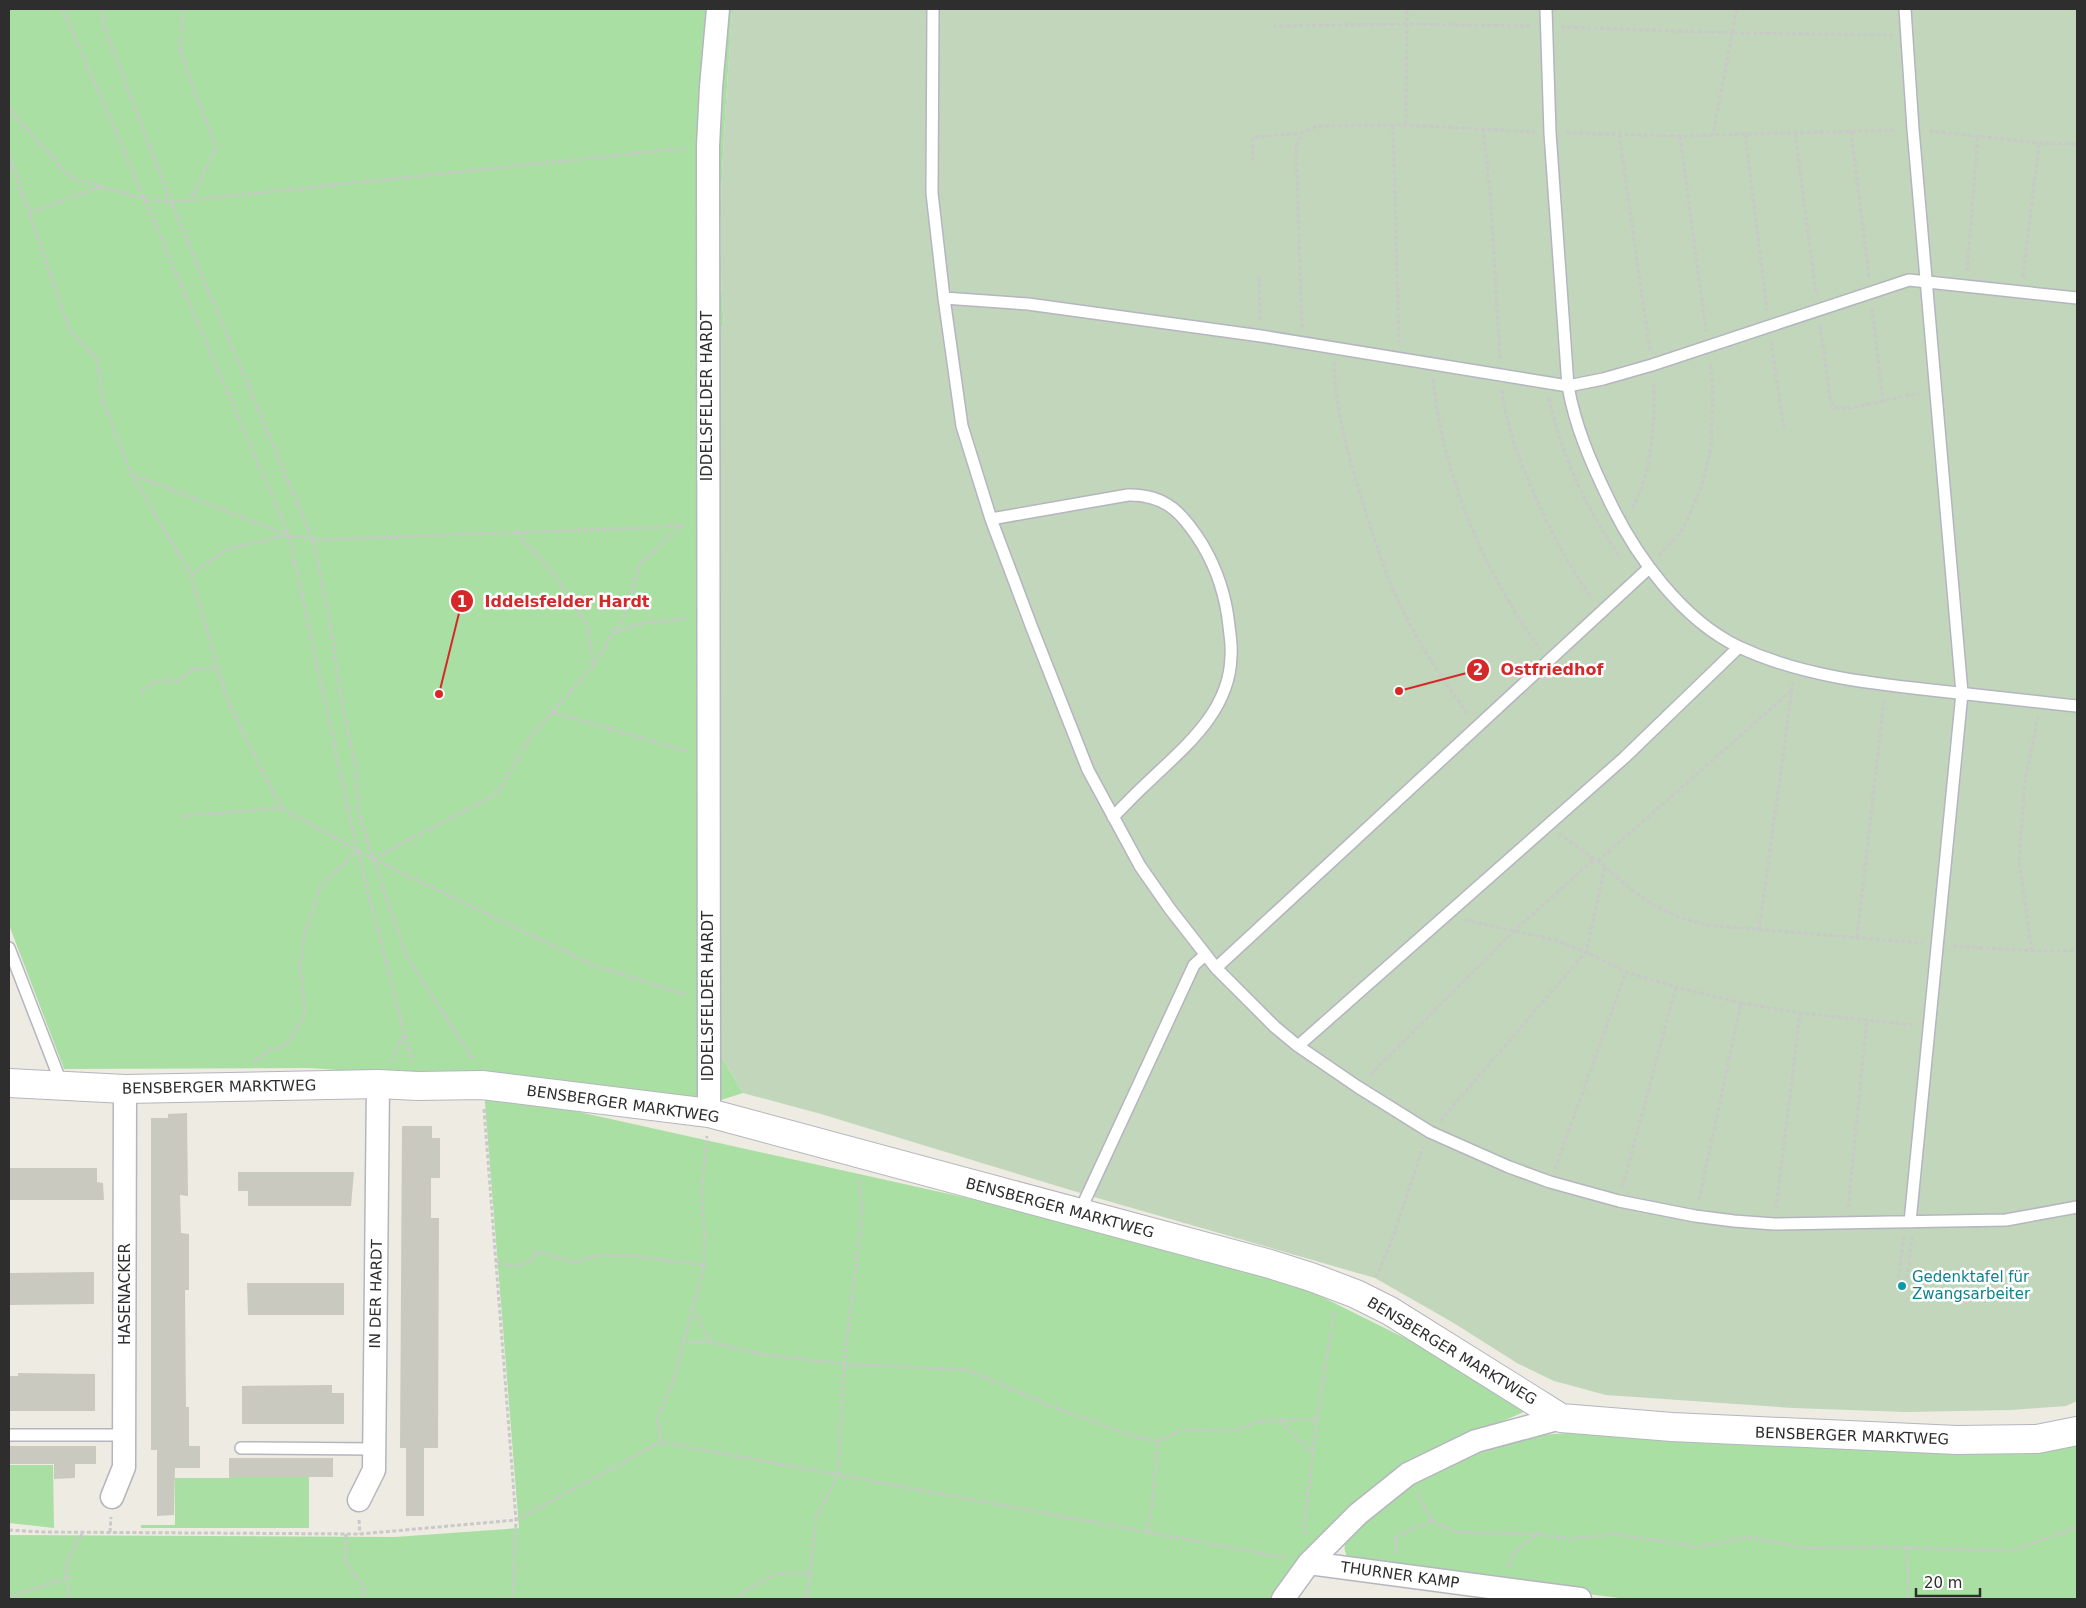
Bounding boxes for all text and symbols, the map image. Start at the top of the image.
street label: IDDELSFELDER HARDT [698,310,716,481]
callout: Iddelsfelder Hardt [449,586,659,617]
text: Iddelsfelder Hardt [485,592,650,611]
text: 1 [457,593,467,611]
callout: Ostfriedhof [1466,654,1613,685]
text: Ostfriedhof [1501,660,1604,679]
text: 2 [1473,661,1483,679]
street label: IDDELSFELDER HARDT [699,910,717,1081]
street label: BENSBERGER MARKTWEG [122,1076,316,1098]
street label: BENSBERGER MARKTWEG [525,1082,721,1126]
street label: BENSBERGER MARKTWEG [964,1174,1156,1242]
street label: IN DER HARDT [366,1238,386,1349]
street label: HASENACKER [116,1243,134,1345]
place label: Gedenktafel für Zwangsarbeiter [1912,1268,2031,1303]
marker: Gedenktafel für Zwangsarbeiter [1896,1280,1908,1292]
street label: BENSBERGER MARKTWEG [1364,1293,1540,1409]
street label: BENSBERGER MARKTWEG [1755,1424,1949,1448]
street label: THURNER KAMP [1339,1558,1460,1592]
scale bar [1916,1566,1980,1598]
text: 20 m [1924,1574,1962,1592]

